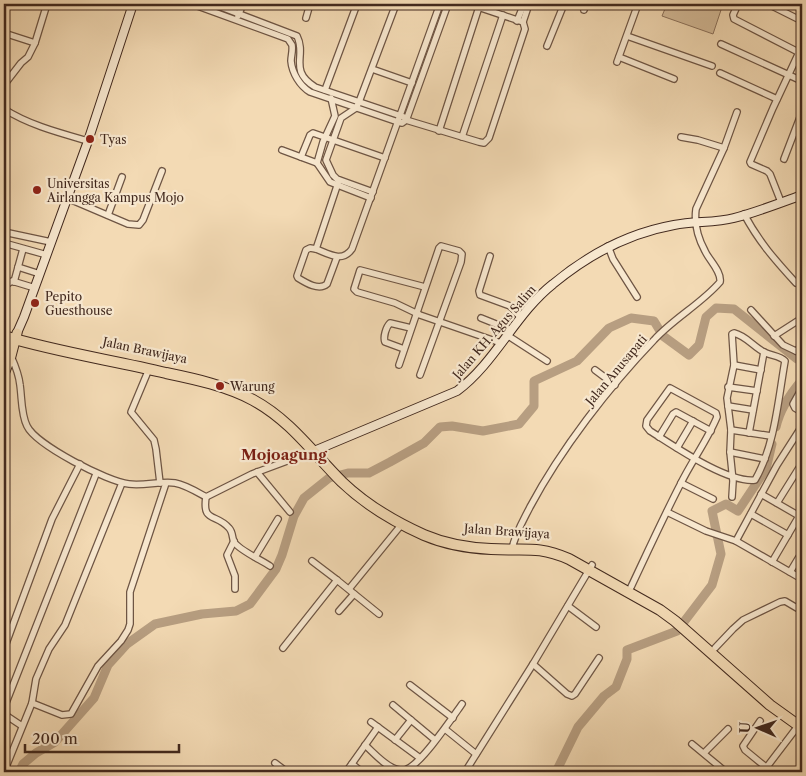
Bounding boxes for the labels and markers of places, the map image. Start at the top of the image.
place label: Tyas [100,132,126,147]
marker: Tyas [84,133,96,145]
place label: Universitas Airlangga Kampus Mojo [46,176,184,205]
marker: Universitas Airlangga Kampus Mojo [31,184,43,196]
place label: Pepito Guesthouse [45,289,113,318]
marker: Pepito Guesthouse [29,297,41,309]
place label: Warung [229,379,275,394]
marker: Warung [214,380,226,392]

